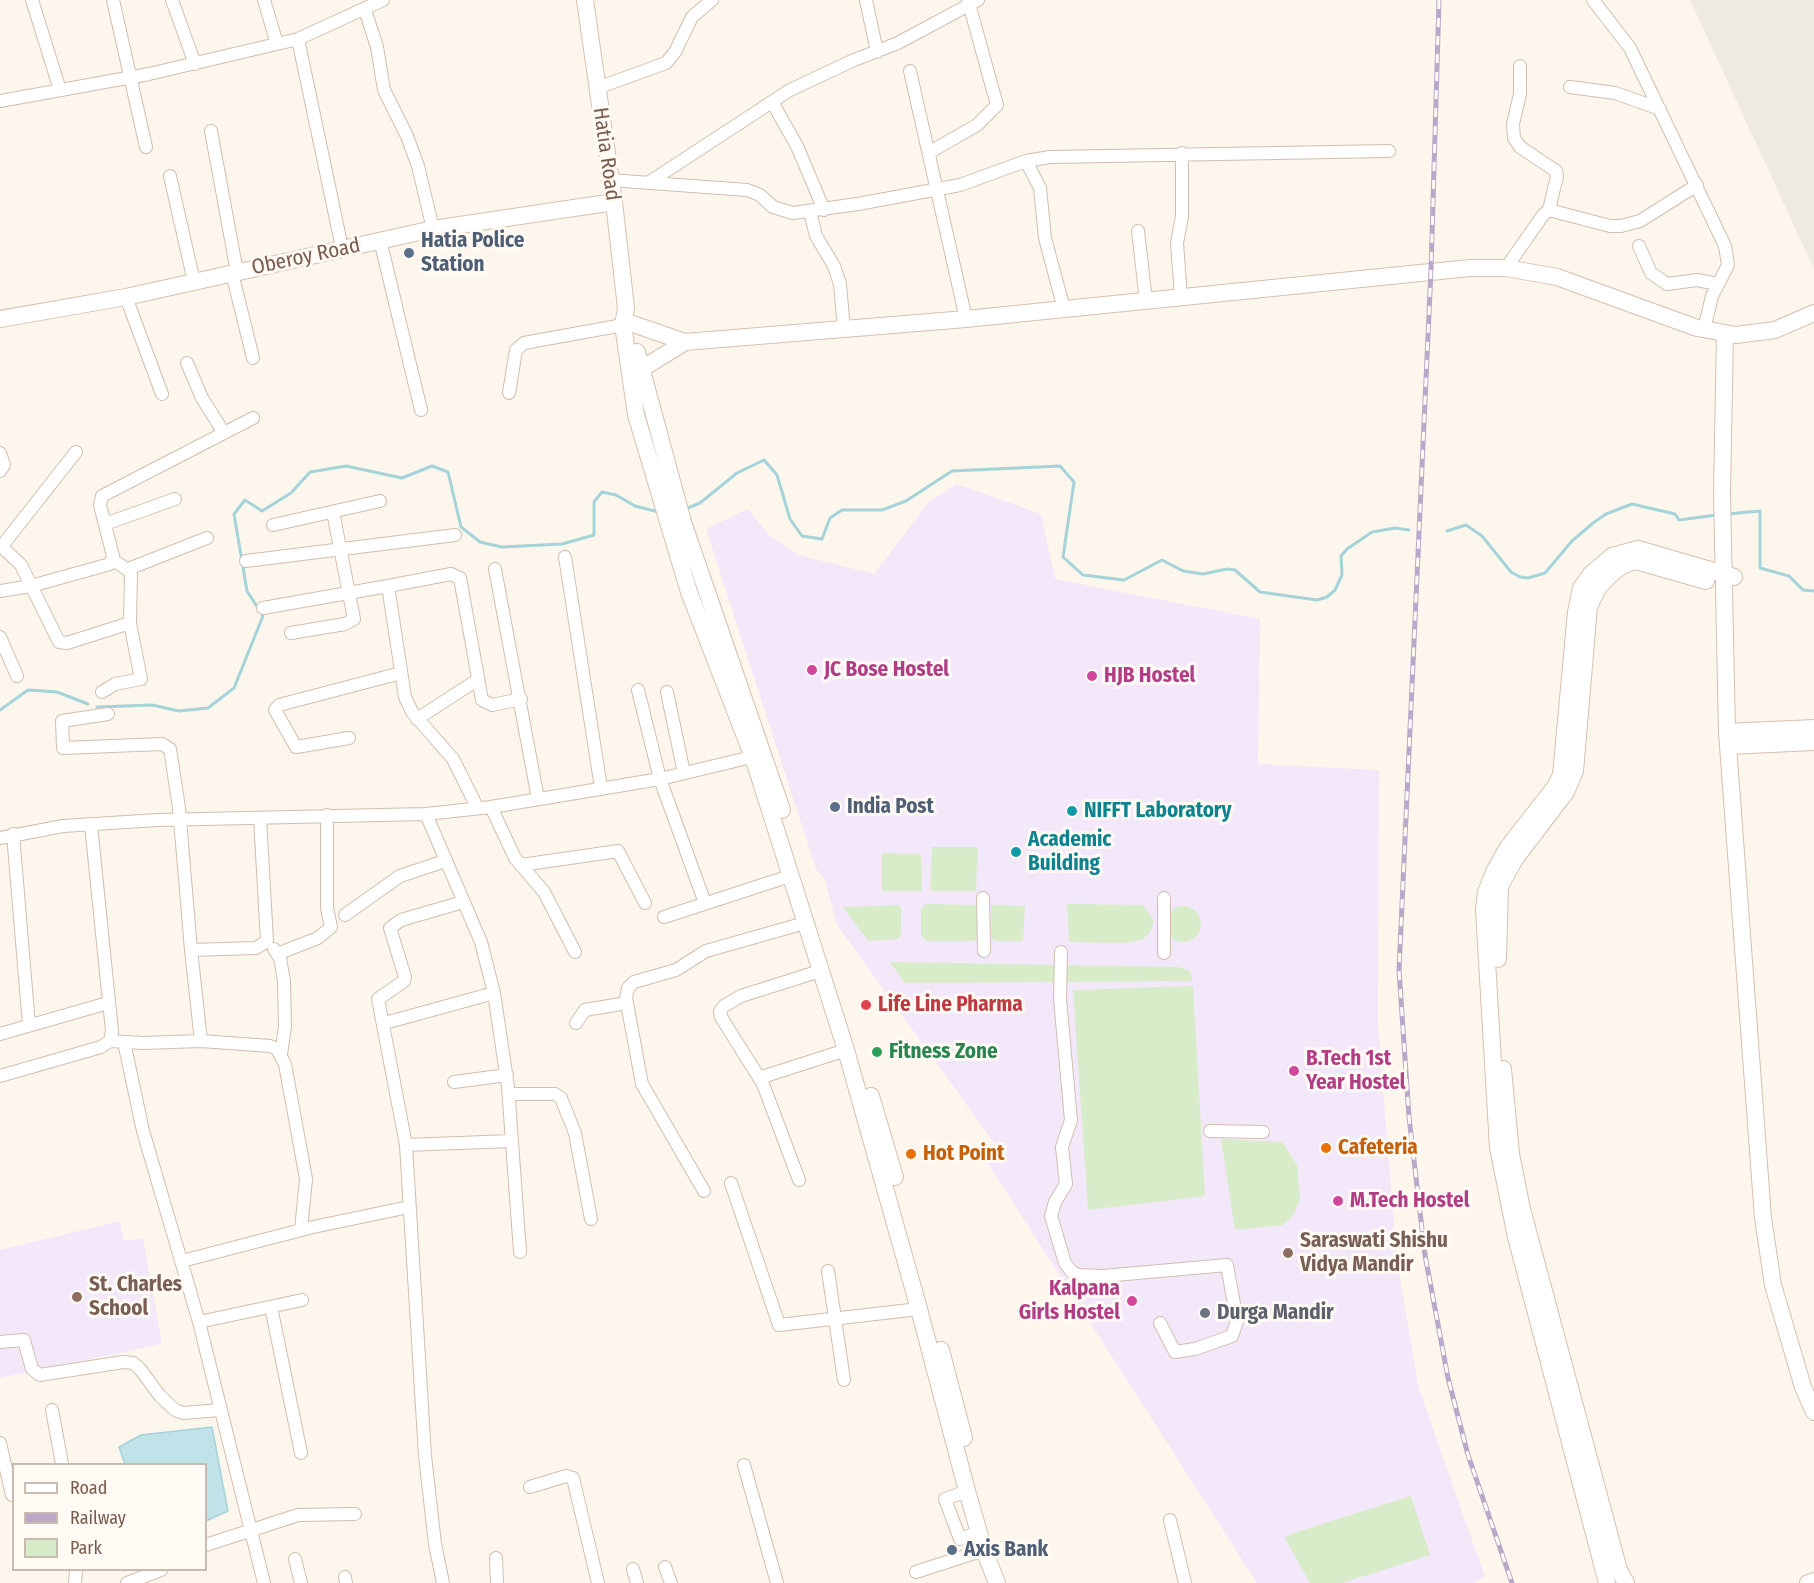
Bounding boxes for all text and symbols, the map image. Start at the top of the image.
street label: Hatia Road [587,106,625,202]
place label: Hatia Police Station [421,228,524,278]
street label: Oberoy Road [249,233,363,281]
marker: Hatia Police Station [402,246,416,260]
place label: JC Bose Hostel [824,657,949,683]
marker: JC Bose Hostel [805,663,819,677]
place label: HJB Hostel [1104,663,1195,689]
marker: HJB Hostel [1085,669,1099,683]
place label: India Post [847,794,934,820]
place label: NIFFT Laboratory [1084,798,1232,824]
marker: India Post [828,800,842,814]
marker: NIFFT Laboratory [1065,804,1079,818]
place label: Academic Building [1028,827,1111,877]
marker: Academic Building [1009,845,1023,859]
place label: Life Line Pharma [878,992,1023,1018]
marker: Life Line Pharma [859,998,873,1012]
place label: Fitness Zone [889,1039,998,1065]
marker: Fitness Zone [870,1045,884,1059]
place label: B.Tech 1st Year Hostel [1306,1046,1405,1096]
marker: B.Tech 1st Year Hostel [1287,1064,1301,1078]
place label: Cafeteria [1338,1135,1418,1161]
place label: Hot Point [923,1141,1004,1167]
marker: Cafeteria [1319,1141,1333,1155]
marker: Hot Point [904,1147,918,1161]
place label: M.Tech Hostel [1350,1188,1469,1214]
marker: M.Tech Hostel [1331,1194,1345,1208]
place label: Saraswati Shishu Vidya Mandir [1300,1228,1448,1278]
marker: Saraswati Shishu Vidya Mandir [1281,1246,1295,1260]
place label: St. Charles School [89,1272,182,1322]
place label: Kalpana Girls Hostel [1019,1276,1120,1326]
marker: St. Charles School [70,1290,84,1304]
marker: Kalpana Girls Hostel [1125,1294,1139,1308]
place label: Durga Mandir [1217,1300,1334,1326]
marker: Durga Mandir [1198,1306,1212,1320]
legend [12,1463,207,1571]
text: Road [70,1477,107,1499]
text: Railway [70,1507,126,1529]
text: Park [70,1537,102,1559]
place label: Axis Bank [964,1537,1048,1563]
marker: Axis Bank [945,1543,959,1557]

